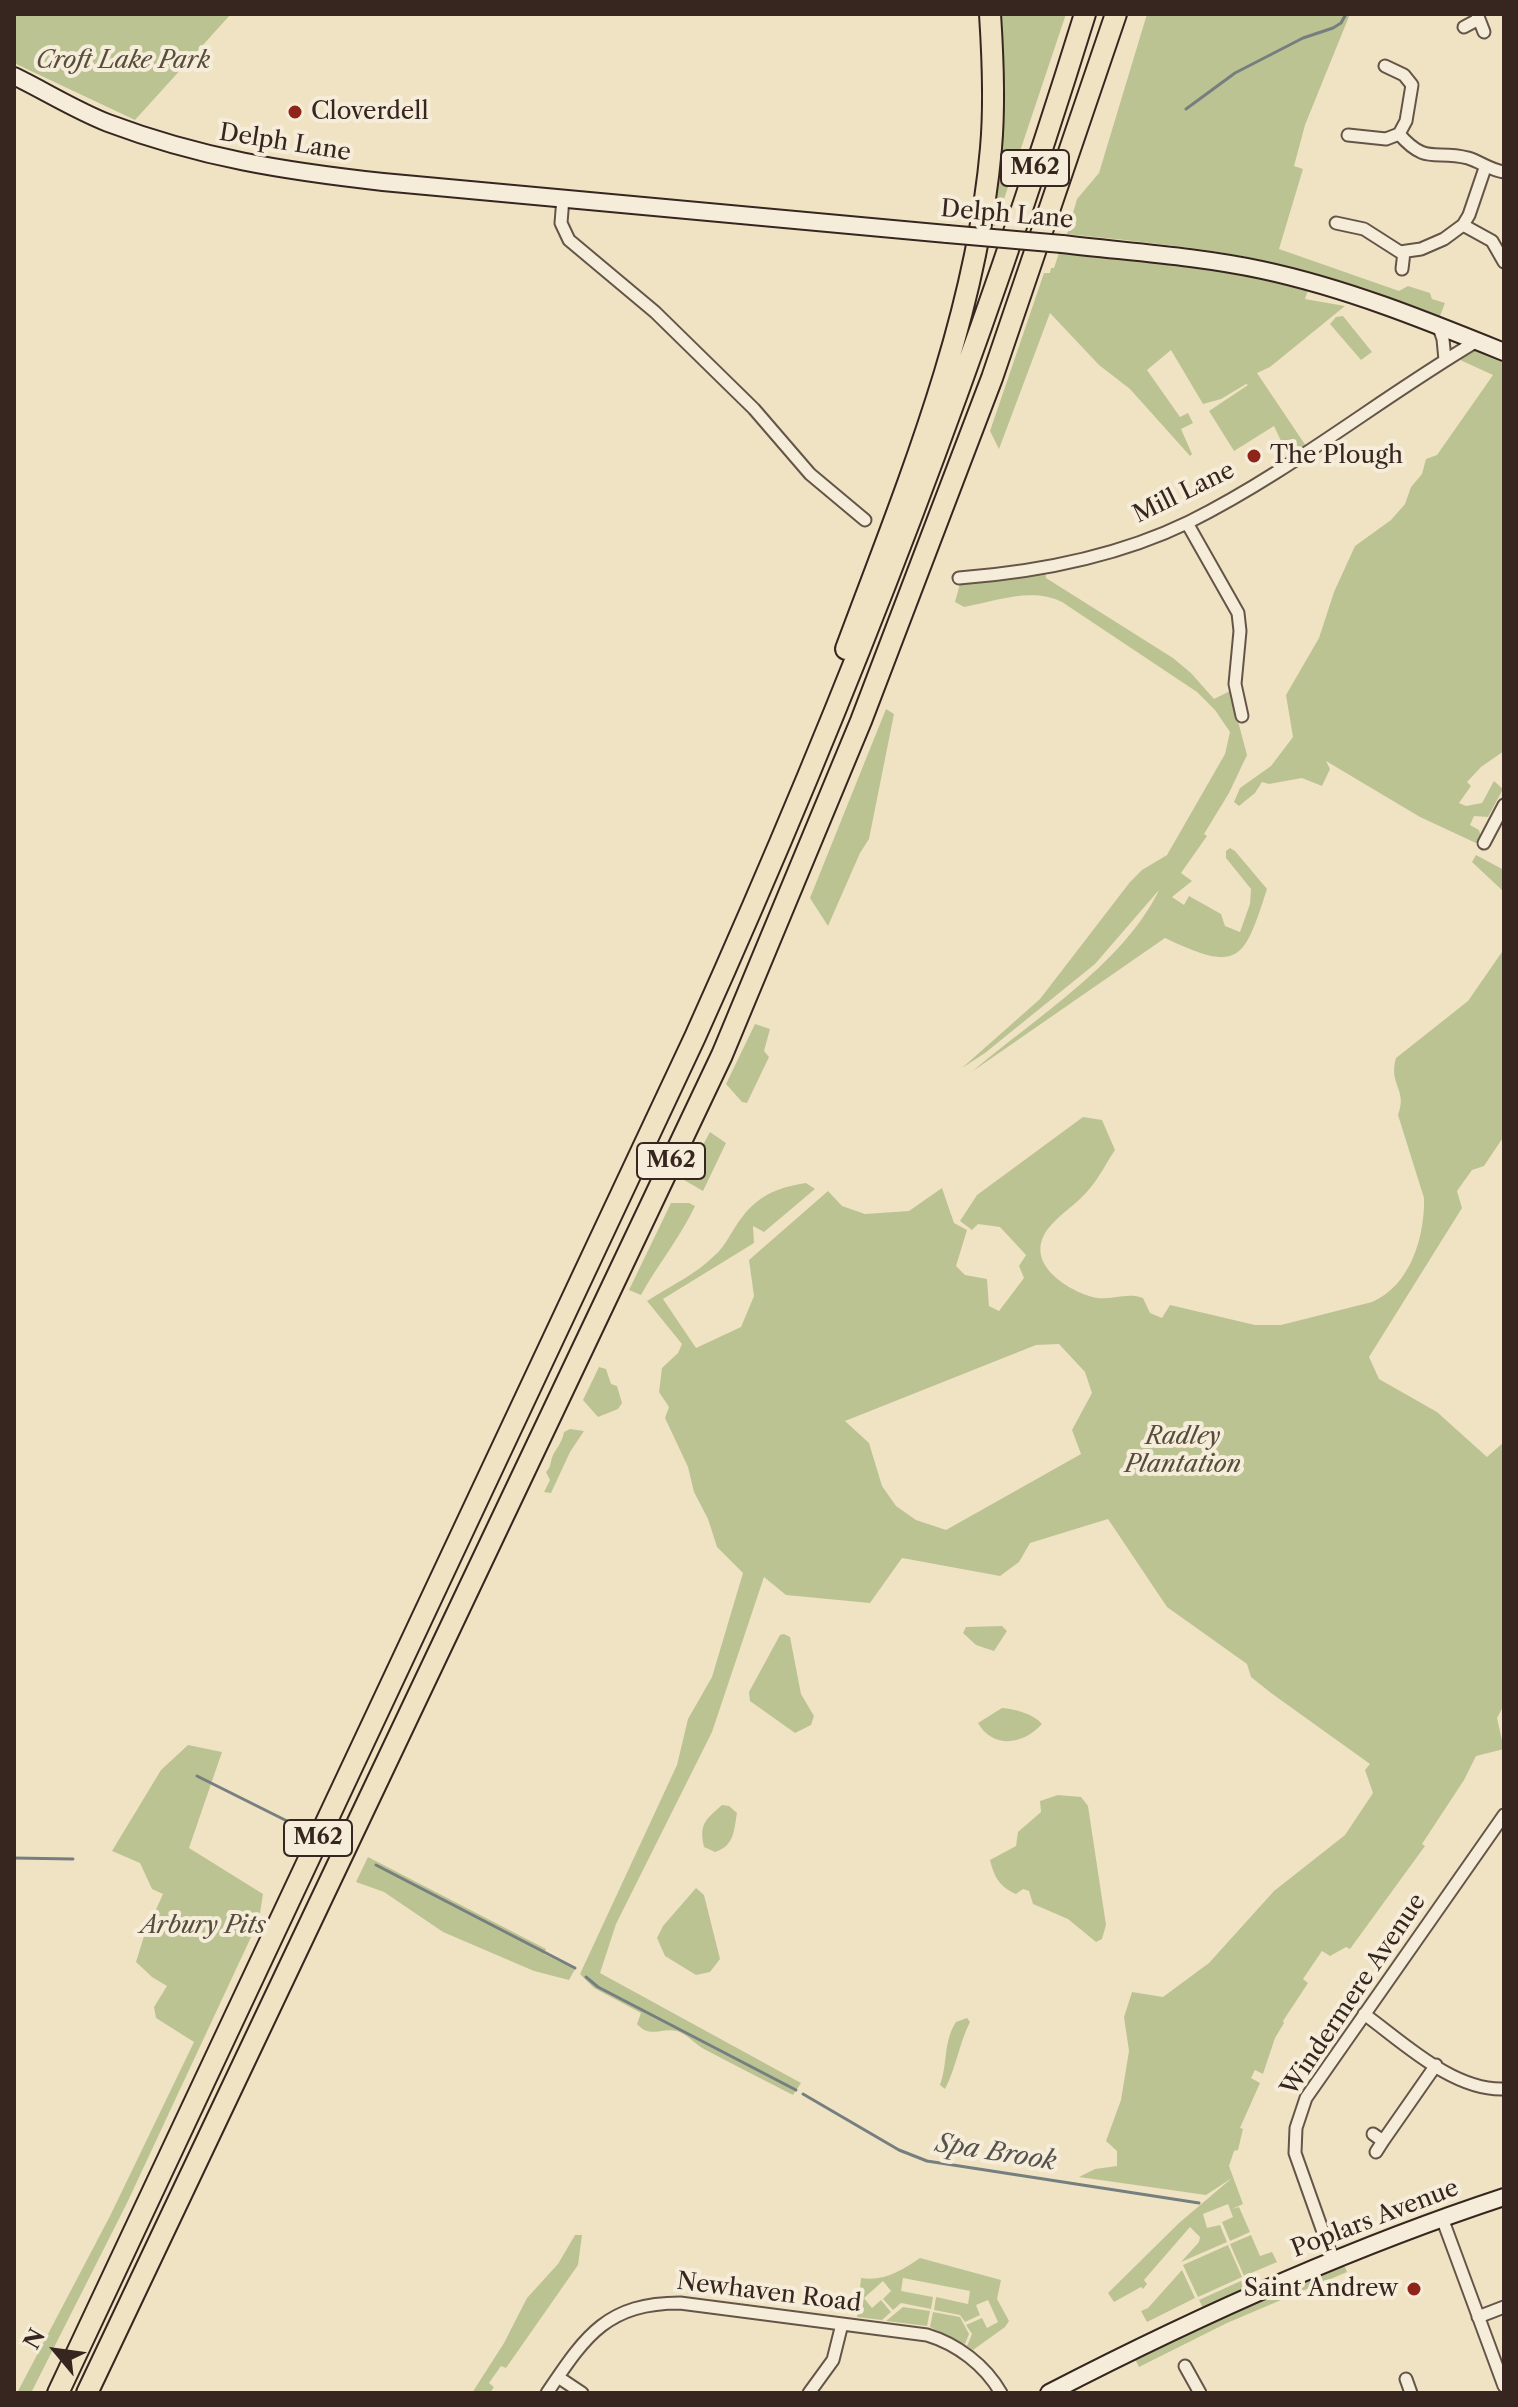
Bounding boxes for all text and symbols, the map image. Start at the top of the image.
park label: Croft Lake Park [36,47,210,75]
place label: Cloverdell [311,98,429,126]
marker: Cloverdell [286,103,304,121]
street label: Delph Lane [217,118,353,168]
road number: M62 [1001,150,1069,186]
street label: Delph Lane [939,195,1075,235]
place label: The Plough [1270,442,1403,470]
marker: The Plough [1245,447,1263,465]
street label: Mill Lane [1129,456,1239,530]
road number: M62 [637,1143,705,1179]
park label: Radley Plantation [1125,1423,1241,1479]
road number: M62 [284,1820,352,1856]
street label: Windermere Avenue [1276,1889,1432,2101]
park label: Arbury Pits [140,1912,266,1940]
water label: Spa Brook [934,2128,1058,2178]
street label: Poplars Avenue [1287,2174,1463,2264]
street label: Newhaven Road [675,2267,863,2319]
place label: Saint Andrew [1244,2275,1398,2303]
marker: Saint Andrew [1405,2280,1423,2298]
north arrow [16,2311,96,2391]
text: N [18,2324,51,2354]

